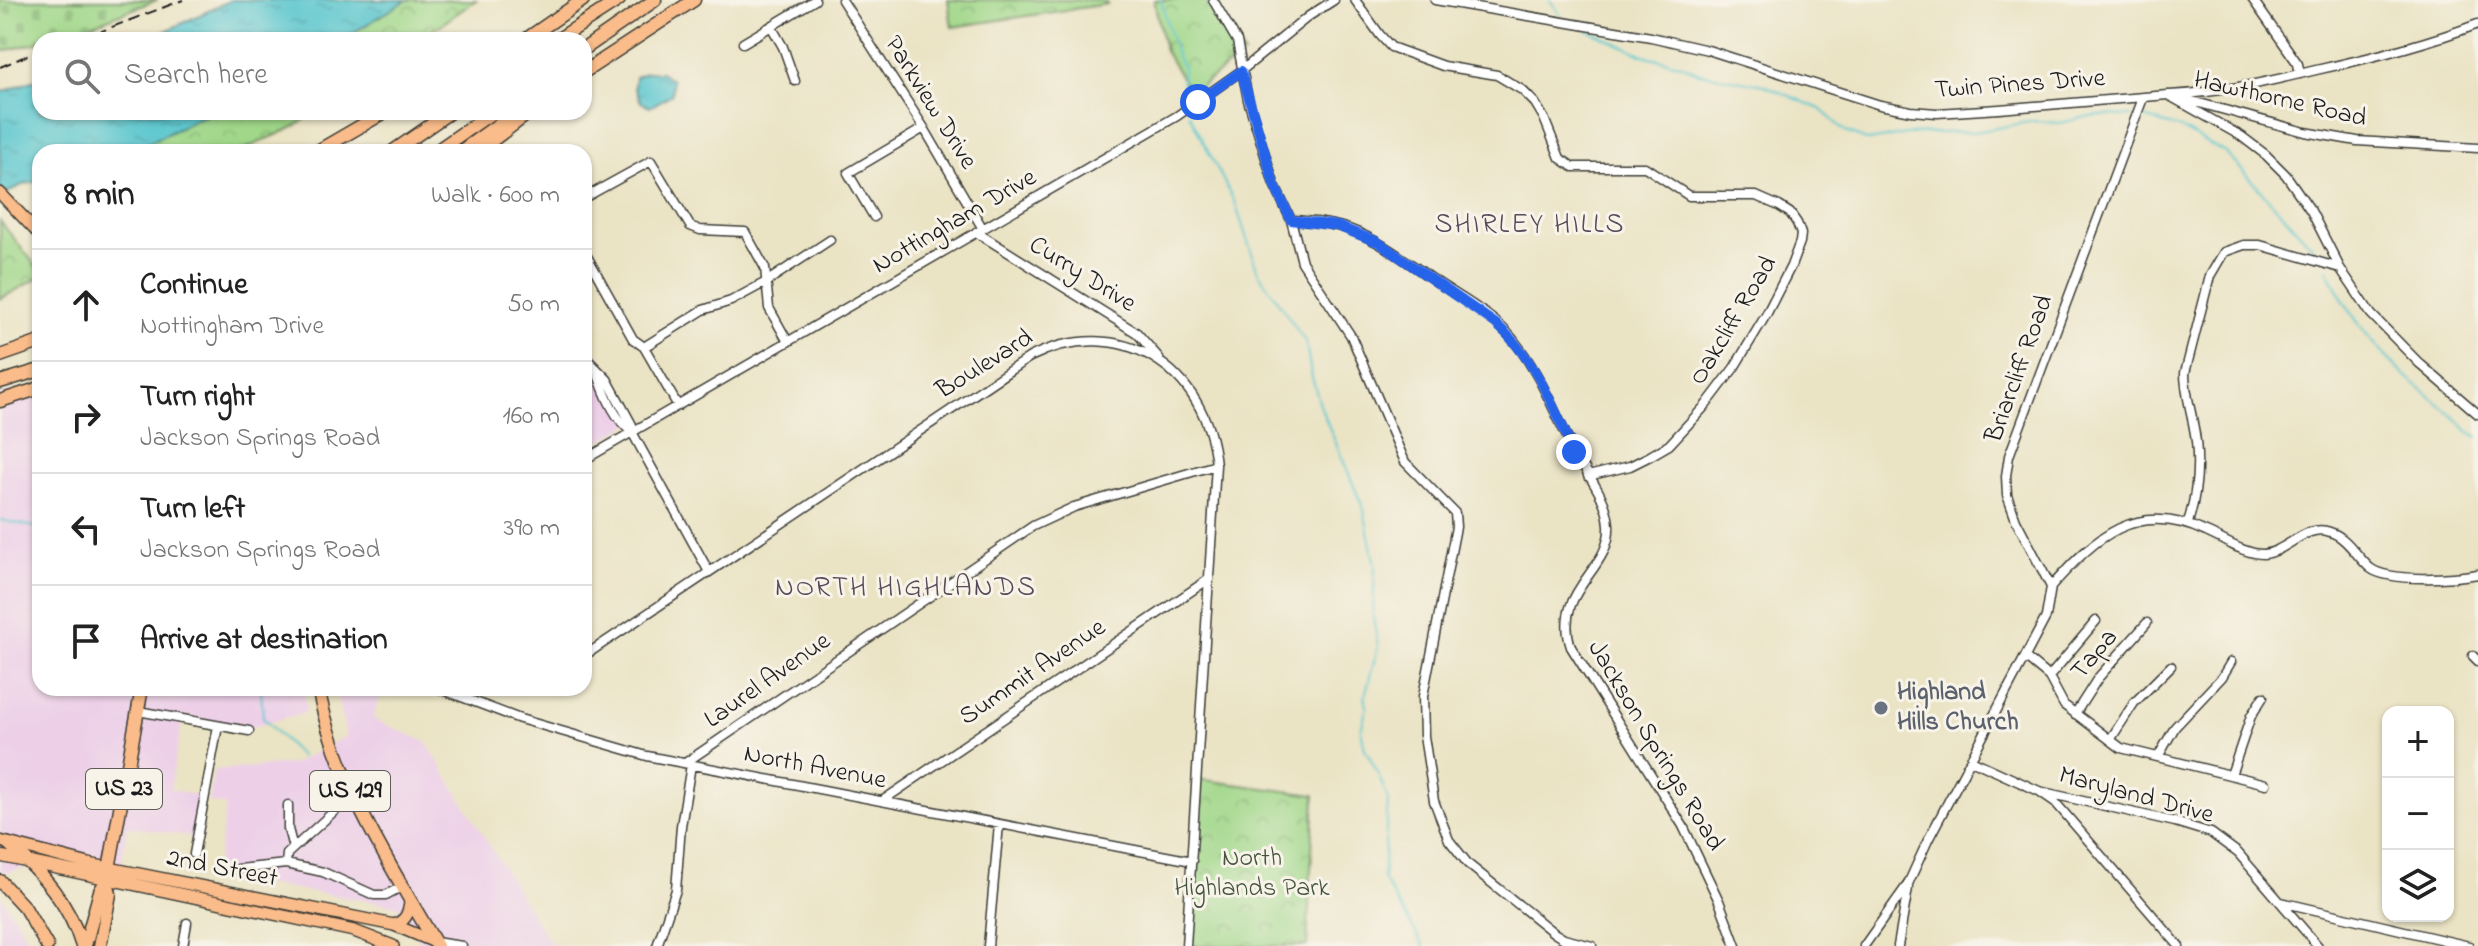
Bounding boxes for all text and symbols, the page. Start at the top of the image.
street label: Parkview Drive [874,29,986,177]
search box [32,32,592,120]
icon: search [60,54,104,98]
text: Search here [124,54,268,98]
street label: Twin Pines Drive [1933,60,2107,110]
street label: Hawthorne Road [2190,62,2371,138]
route start [1180,84,1216,120]
street label: Nottingham Drive [866,159,1044,284]
text: 8 min [64,171,135,221]
text: Walk · 600 m [431,177,560,215]
district label: SHIRLEY HILLS [1434,205,1626,246]
street label: Curry Drive [1021,227,1143,323]
street label: Oakcliff Road [1680,249,1788,393]
text: Continue [140,264,248,308]
icon: ahead [64,283,108,327]
text: 50 m [507,286,560,324]
street label: Briarcliff Road [1975,289,2064,449]
text: Nottingham Drive [140,308,324,346]
street label: Boulevard [928,320,1041,410]
text: Turn right [140,376,255,420]
icon: right [64,395,108,439]
text: 160 m [502,398,560,436]
text: Jackson Springs Road [140,420,380,458]
route end [1556,434,1592,470]
text: Turn left [140,488,245,532]
icon: left [64,507,108,551]
text: 390 m [504,510,560,548]
text: Jackson Springs Road [140,532,380,570]
district label: NORTH HIGHLANDS [775,568,1037,609]
street label: Summit Avenue [952,610,1114,736]
icon: arrive [64,619,108,663]
text: Arrive at destination [140,619,388,663]
street label: Tapa [2062,621,2128,689]
street label: Laurel Avenue [697,623,839,739]
street label: Jackson Springs Road [1577,633,1733,859]
place label: Highland Hills Church [1897,674,2019,742]
marker: Highland Hills Church [1872,699,1890,717]
map controls [2382,706,2454,922]
button: + [2382,706,2454,778]
street label: North Avenue [740,736,890,800]
street label: Maryland Drive [2054,757,2218,835]
road number: US 23 [86,769,162,809]
road number: US 129 [310,771,390,811]
button: − [2382,778,2454,850]
street label: 2nd Street [163,840,281,898]
park label: North Highlands Park [1174,840,1330,908]
button: layers [2382,850,2454,922]

